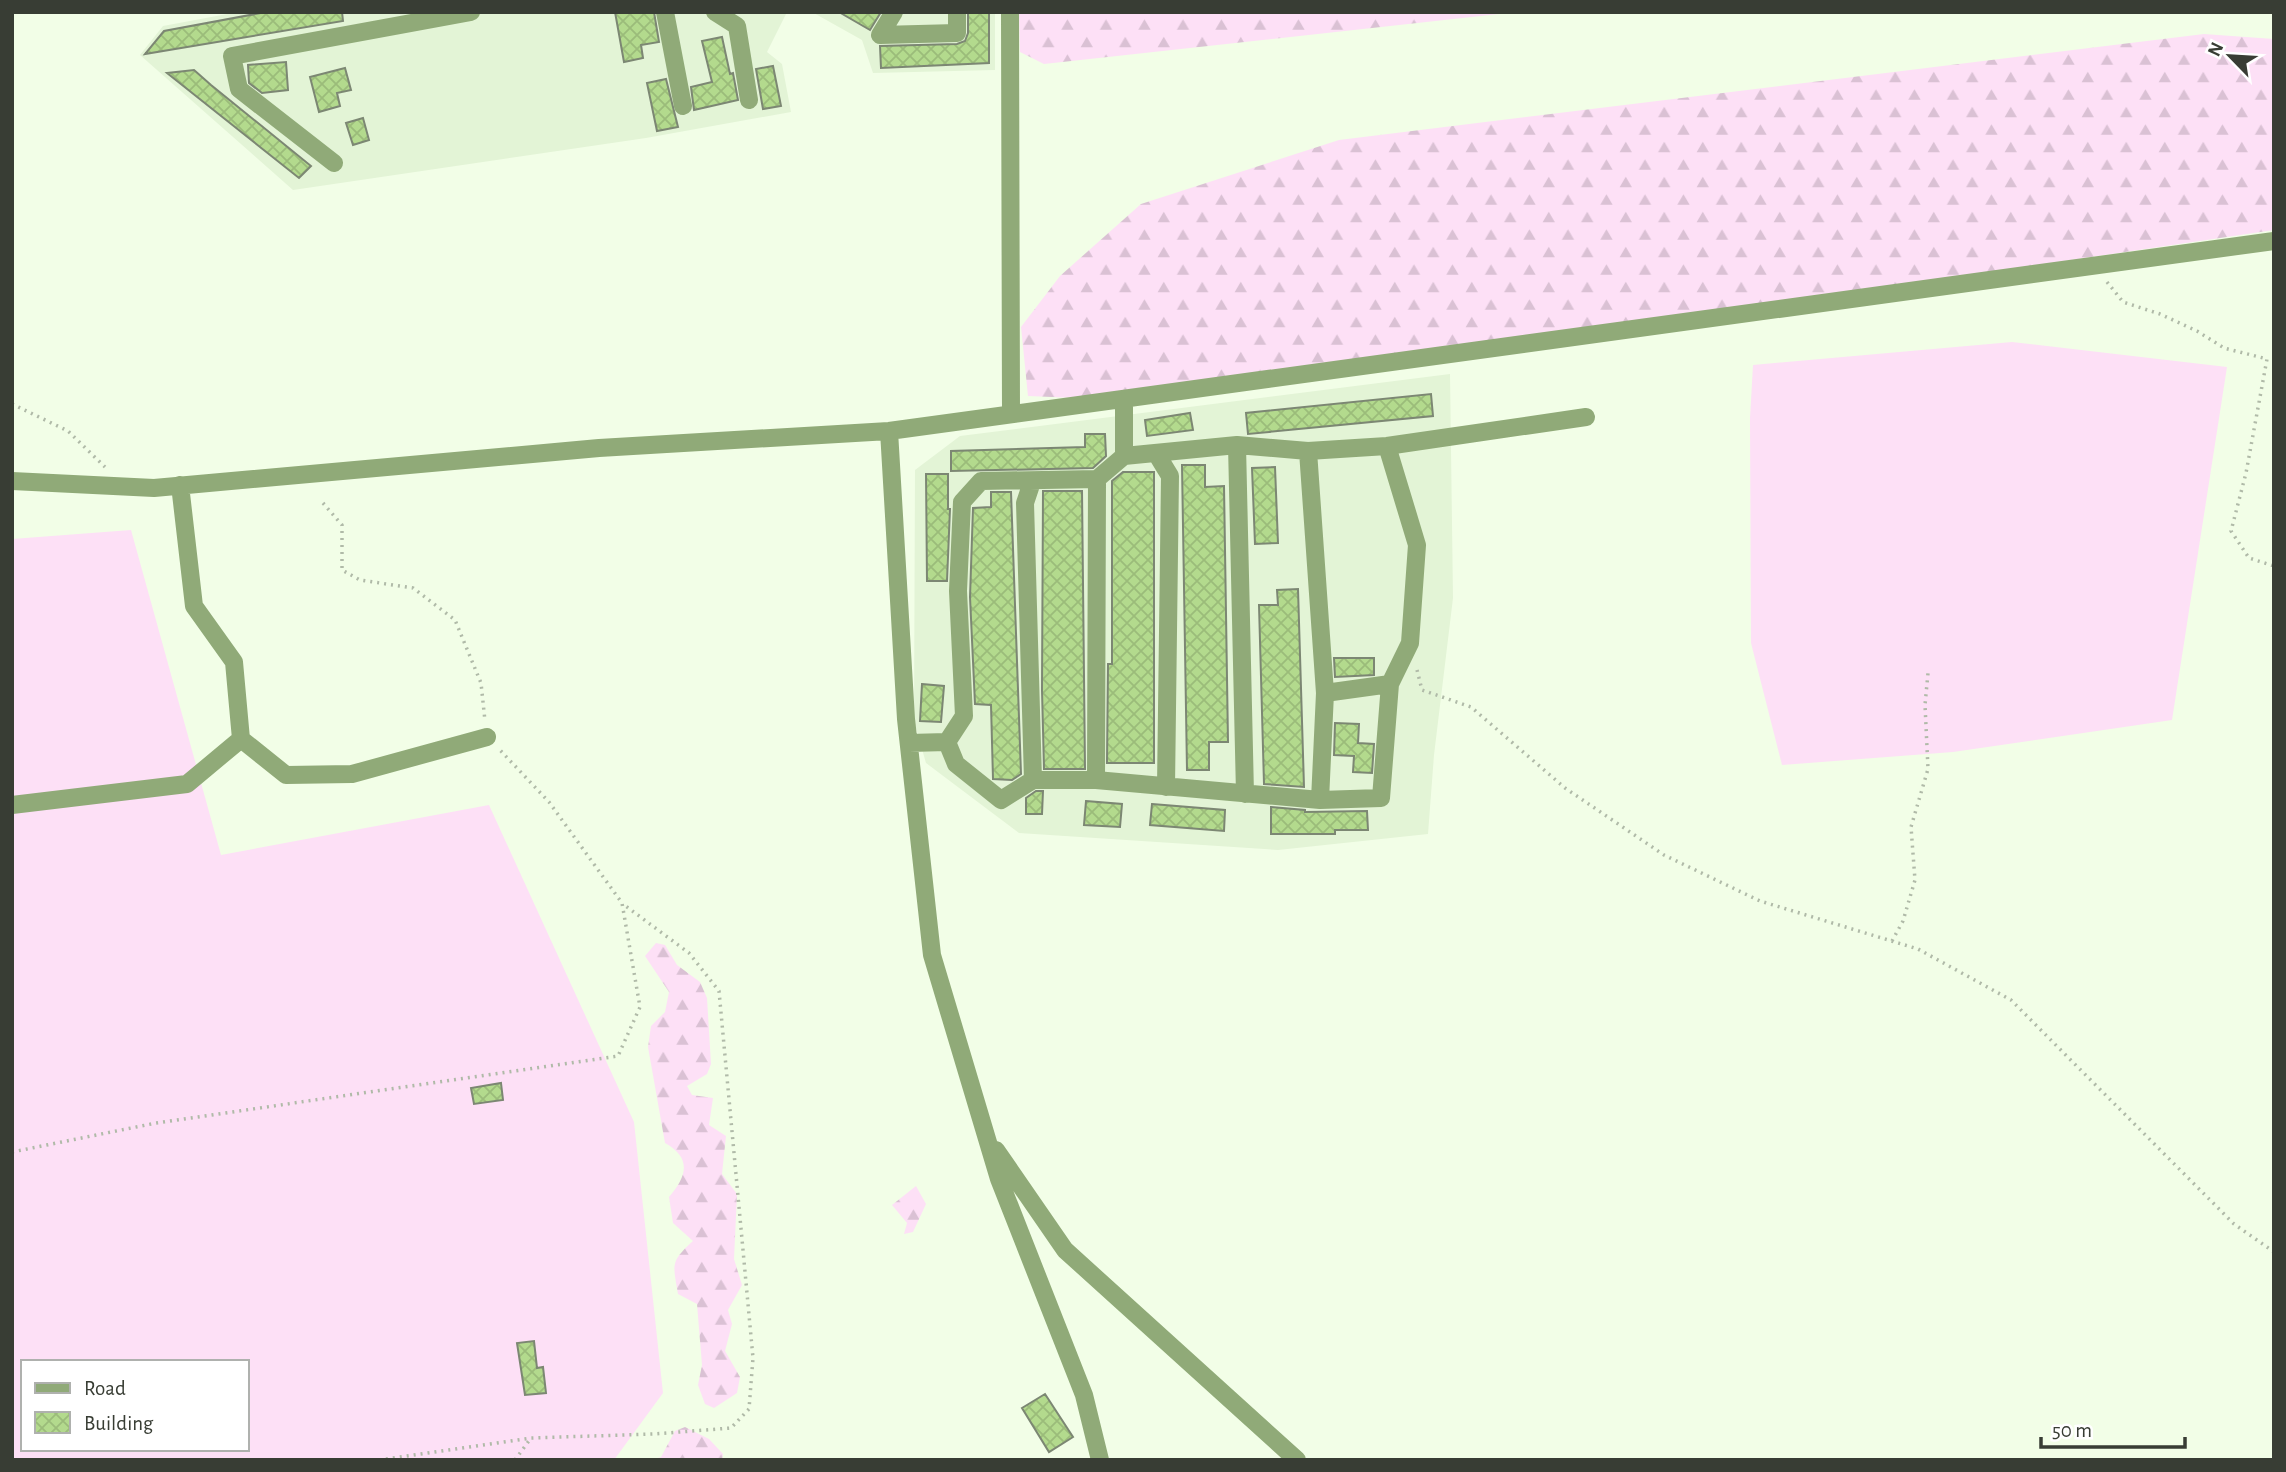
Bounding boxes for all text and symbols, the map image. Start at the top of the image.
north arrow [2195,21,2265,91]
text: N [2205,39,2227,59]
legend [21,1360,248,1451]
text: Road [84,1378,126,1399]
scale bar [2041,1406,2184,1450]
text: Building [84,1413,154,1434]
text: 50 m [2052,1420,2092,1441]

